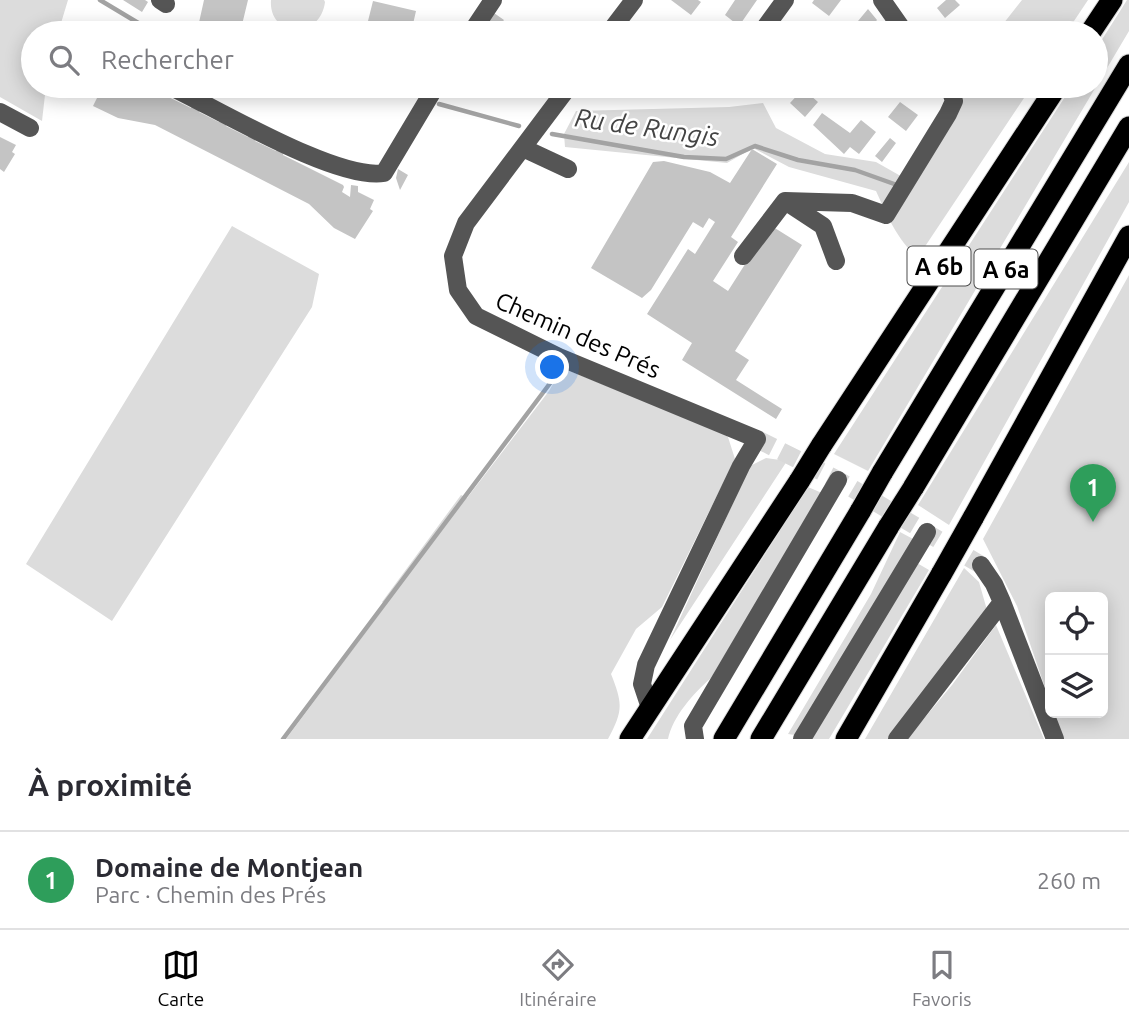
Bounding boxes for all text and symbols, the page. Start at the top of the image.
search box [21,21,1108,98]
icon: search [45,41,83,79]
text: Rechercher [101,45,234,74]
water label: Ru de Rungis [573,103,721,151]
road number: A 6b [908,246,970,286]
road number: A 6a [974,250,1038,288]
street label: Chemin des Prés [491,287,665,383]
your location [535,350,569,384]
pin: 1 [1070,464,1116,522]
map controls [1045,592,1108,718]
button: locate [1045,592,1108,655]
button: layers [1045,655,1108,718]
text: À proximité [28,768,192,802]
text: Domaine de Montjean [95,853,363,882]
text: 1 [45,868,57,893]
text: 260 m [1037,868,1101,893]
text: Parc · Chemin des Prés [95,882,326,907]
tab: Carte [158,946,204,1010]
tab: Itinéraire [519,946,597,1010]
tab: Favoris [912,946,971,1010]

